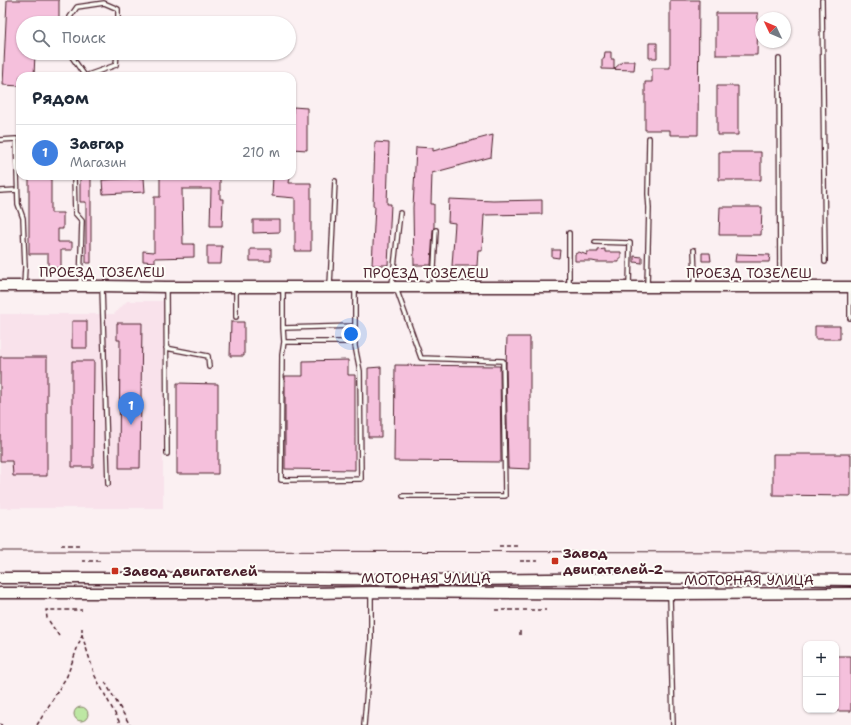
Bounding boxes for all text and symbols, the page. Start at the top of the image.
north arrow [755,12,791,48]
search box [16,16,296,60]
icon: search [30,27,52,49]
text: Поиск [62,28,106,48]
text: Рядом [32,87,89,109]
text: Завгар [70,134,124,154]
text: 1 [42,144,48,161]
text: 210 m [242,144,280,161]
text: Магазин [70,154,126,171]
street label: ПРОЕЗД ТОЗЕЛЕШ [39,263,165,281]
street label: ПРОЕЗД ТОЗЕЛЕШ [363,264,489,282]
street label: ПРОЕЗД ТОЗЕЛЕШ [686,264,812,282]
your location [341,324,361,344]
pin: 1 [118,392,144,425]
place label: Завод двигателей-2 [563,544,663,578]
marker: Завод двигателей-2 [550,556,560,566]
place label: Завод двигателей [123,562,258,580]
marker: Завод двигателей [110,566,120,576]
street label: МОТОРНАЯ УЛИЦА [361,569,491,587]
street label: МОТОРНАЯ УЛИЦА [684,571,814,589]
map controls [803,641,839,713]
button: + [803,641,839,677]
button: − [803,677,839,713]

